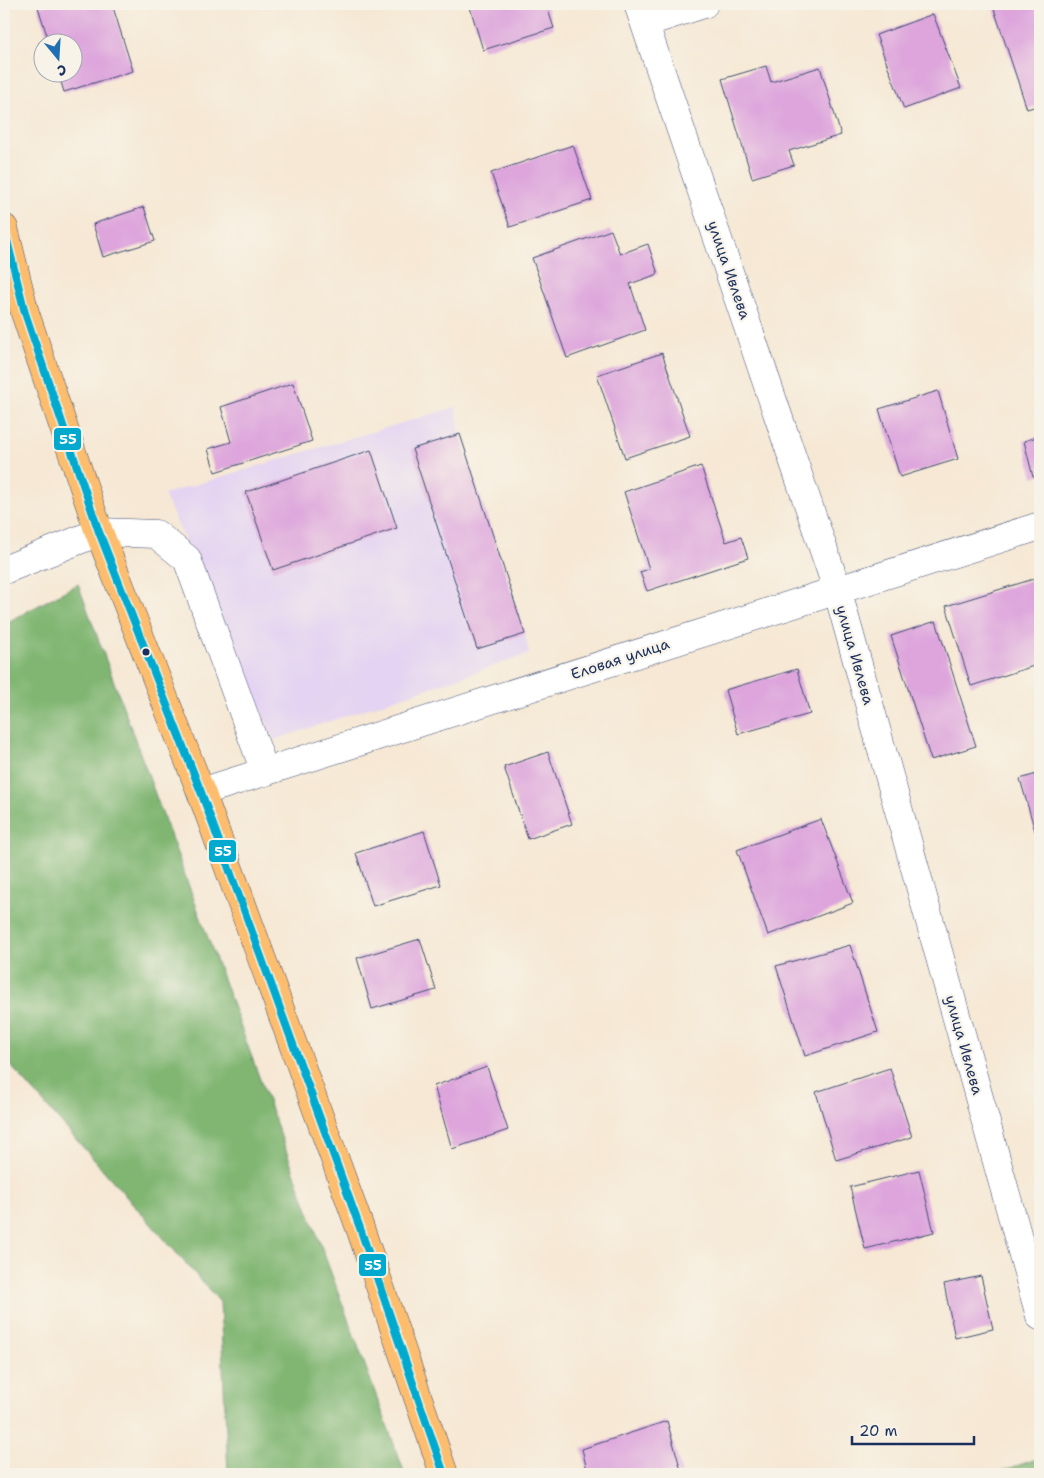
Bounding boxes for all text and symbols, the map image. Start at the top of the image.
north arrow [32,32,82,82]
text: С [55,60,69,80]
street label: улица Ивлева [703,218,755,322]
line badge: 55 [53,427,82,451]
text: 55 [59,430,77,448]
street label: улица Ивлева [831,603,879,708]
street label: Еловая улица [568,633,672,684]
unlabelled marker [141,647,151,657]
line badge: 55 [208,839,237,863]
text: 55 [214,842,232,860]
street label: улица Ивлева [940,993,988,1098]
line badge: 55 [358,1253,387,1277]
text: 55 [364,1256,382,1274]
scale bar [852,1413,974,1445]
text: 20 m [859,1421,898,1441]

